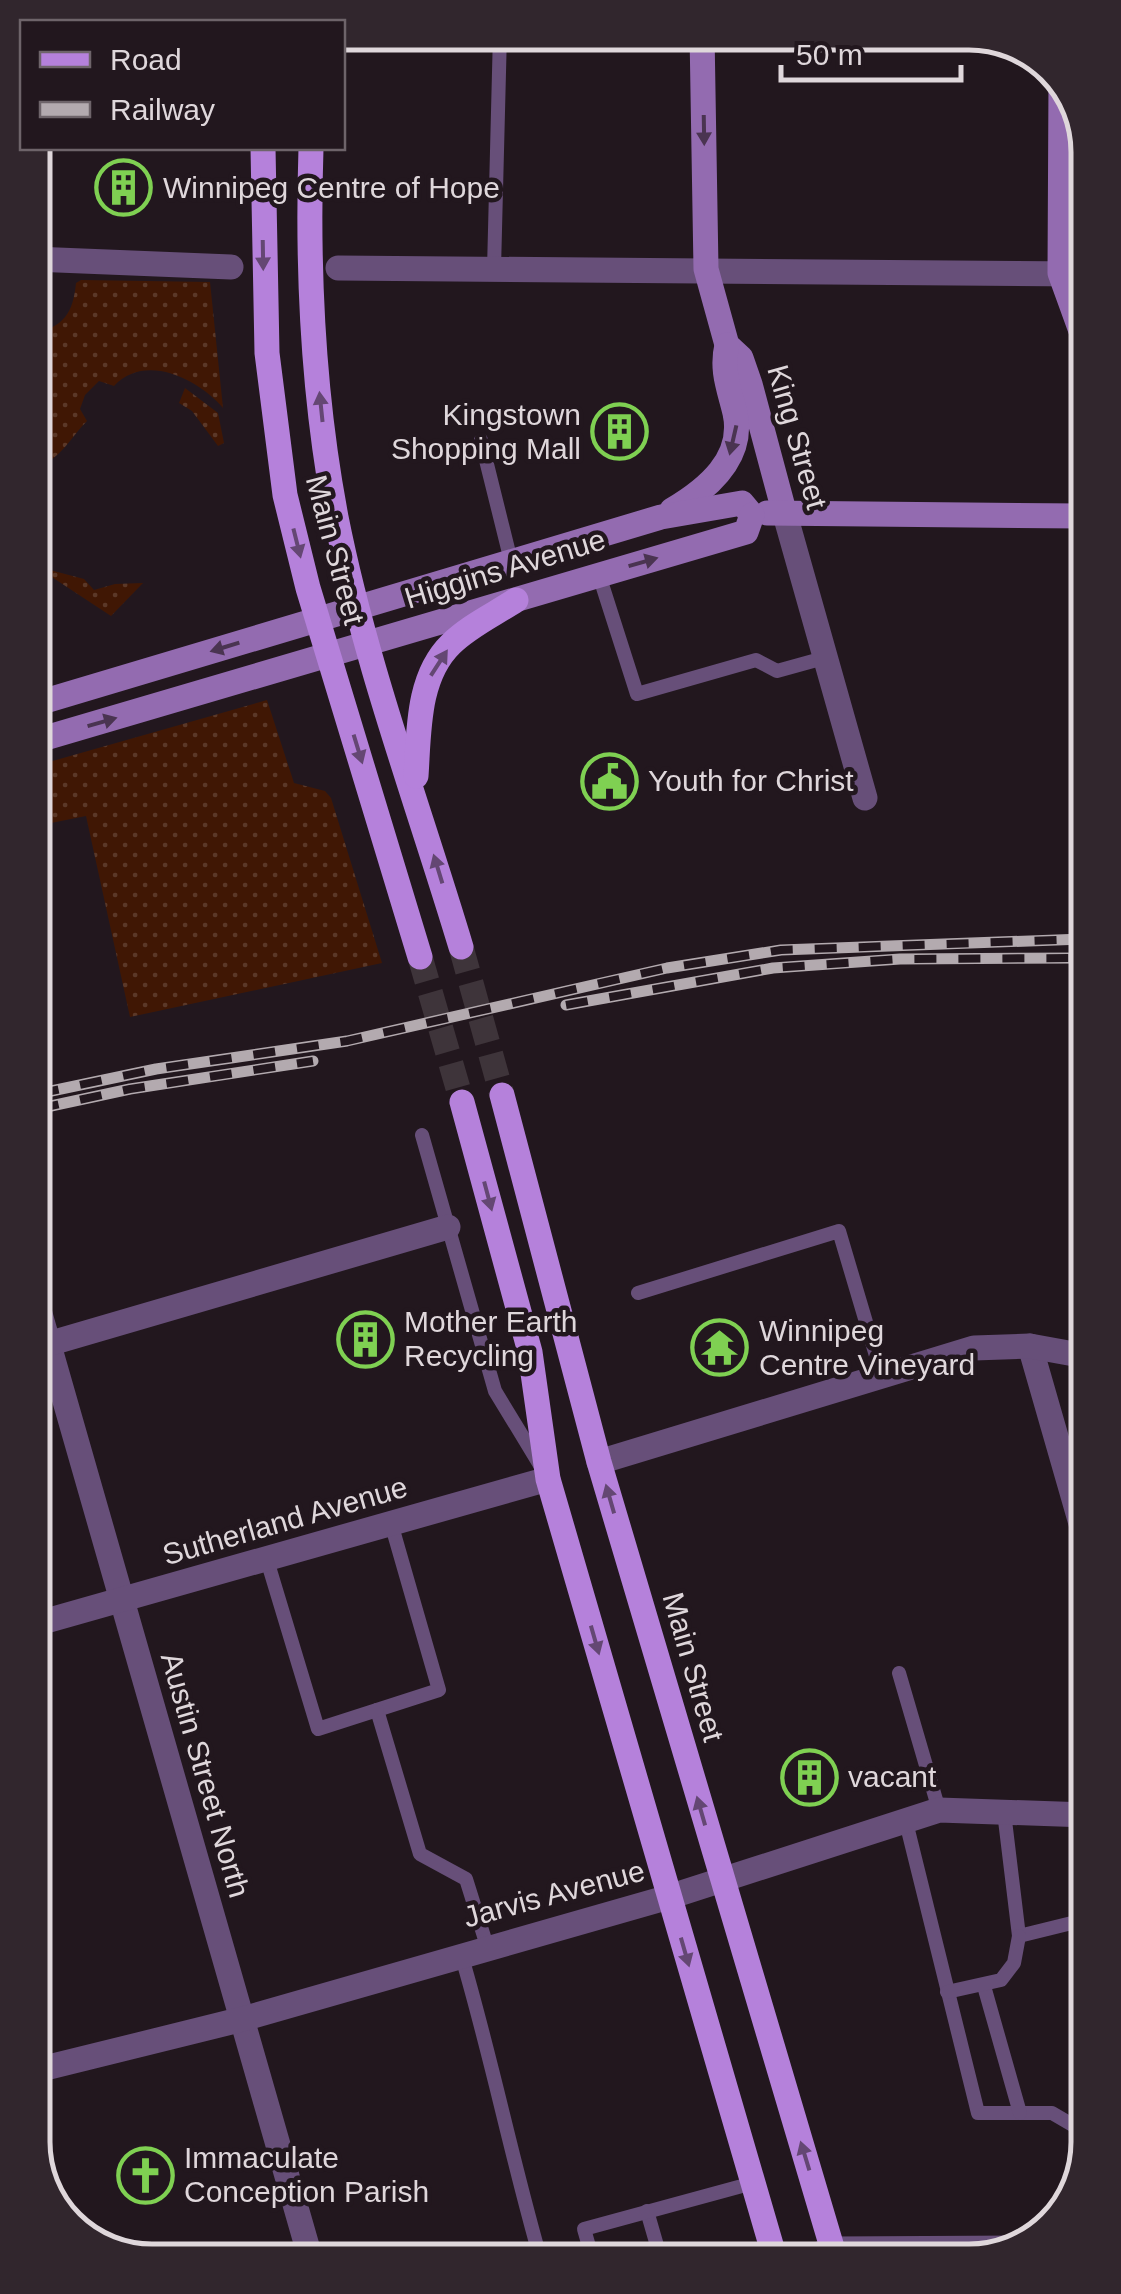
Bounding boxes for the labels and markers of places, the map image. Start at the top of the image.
building icon: Winnipeg Centre of Hope [94,158,154,218]
place label: Winnipeg Centre of Hope [163,171,500,204]
place label: Kingstown Shopping Mall [391,398,581,465]
building icon: Kingstown Shopping Mall [590,402,650,462]
public building icon: Youth for Christ [579,751,639,811]
place label: Youth for Christ [648,764,854,797]
place label: Mother Earth Recycling [404,1305,577,1372]
building icon: Mother Earth Recycling [335,1309,395,1369]
place label: Winnipeg Centre Vineyard [759,1314,975,1381]
temple icon: Winnipeg Centre Vineyard [690,1318,750,1378]
building icon: vacant [779,1747,839,1807]
place label: vacant [848,1760,937,1793]
place label: Immaculate Conception Parish [184,2141,429,2208]
church icon: Immaculate Conception Parish [115,2145,175,2205]

